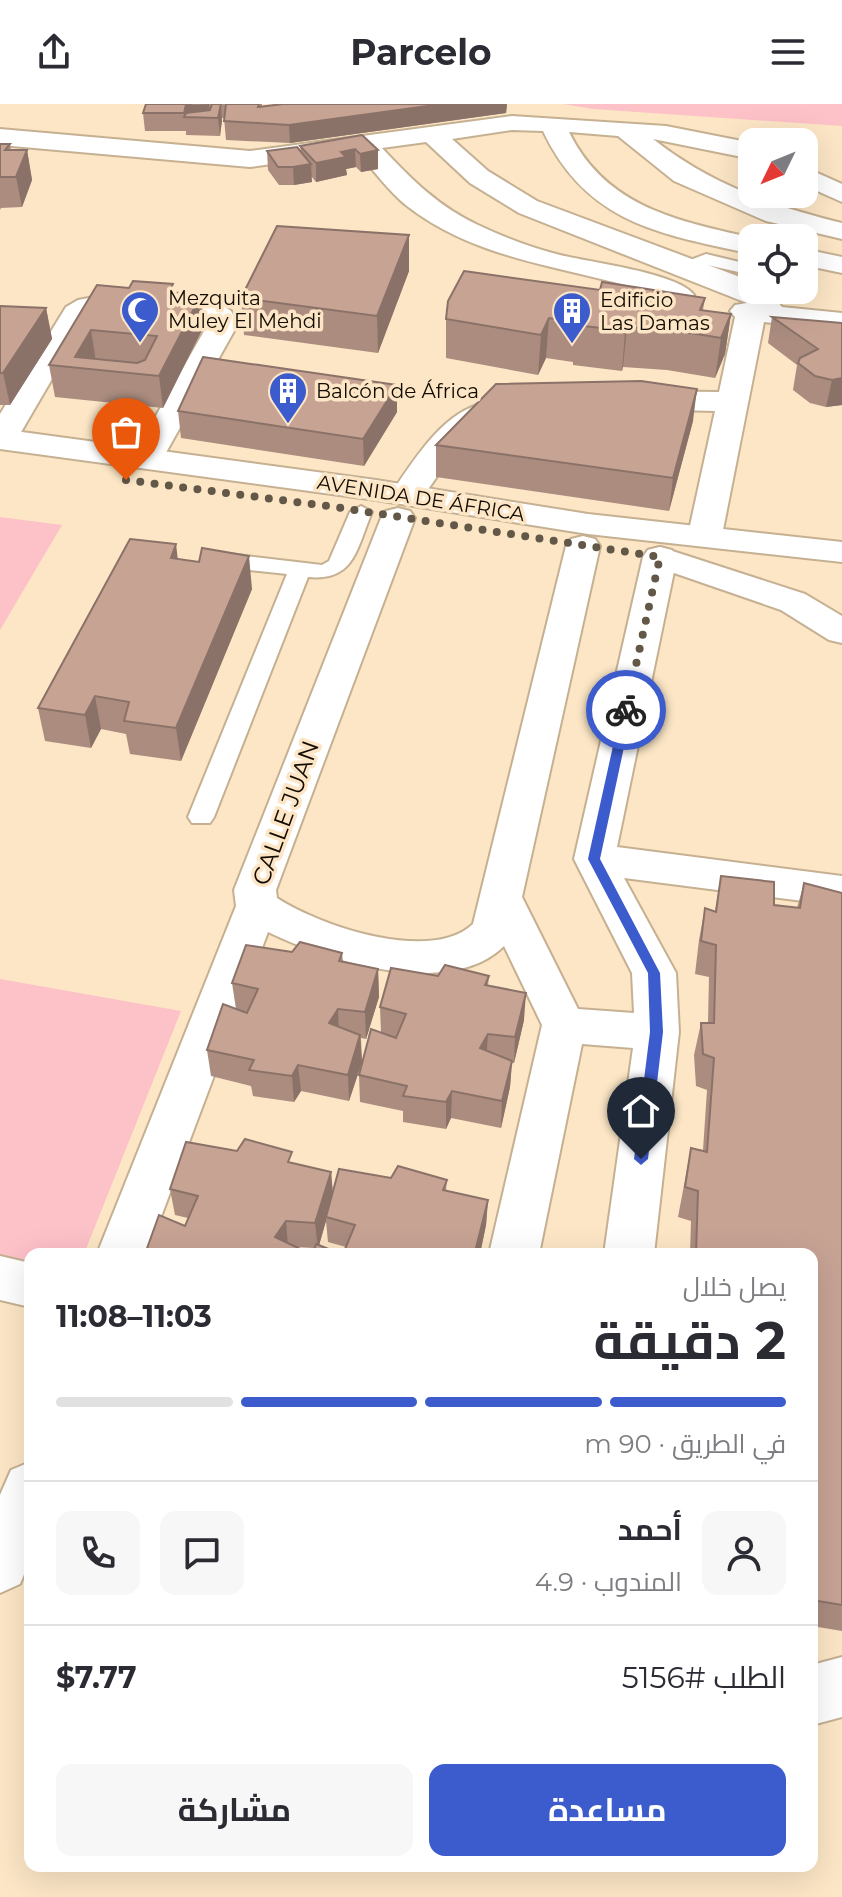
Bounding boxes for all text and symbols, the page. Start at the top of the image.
icon: share [32,30,76,74]
text: Parcelo [350,30,492,74]
icon: menu [766,30,810,74]
north arrow [738,128,818,208]
map controls [738,128,818,304]
button: locate [738,224,818,304]
place label: Mezquita Muley El Mehdi [168,286,322,333]
place label: Edificio Las Damas [600,288,710,335]
mosque icon: Mezquita Muley El Mehdi [119,289,161,344]
building icon: Edificio Las Damas [551,290,593,345]
building icon: Balcón de África [267,370,309,425]
place label: Balcón de África [316,379,479,403]
pin [92,398,160,480]
icon: bag [104,410,148,454]
street label: AVENIDA DE ÁFRICA [316,470,527,526]
courier [586,670,666,750]
icon: bike [604,688,648,732]
street label: CALLE JUAN [246,737,325,889]
pin [607,1077,675,1159]
icon: home [619,1089,663,1133]
text: يصل خلال [683,1271,786,1303]
text: 11:03–11:08 [56,1298,212,1335]
text: 2 دقيقة [594,1309,786,1372]
text: في الطريق · 90 m [584,1428,786,1460]
button: phone [56,1511,140,1595]
button: chat [160,1511,244,1595]
text: أحمد [618,1511,682,1548]
button: person [702,1511,786,1595]
text: المندوب · 4.9 [535,1566,682,1598]
text: $7.77 [56,1659,137,1696]
text: الطلب #5156 [622,1659,786,1696]
button: مشاركة [56,1764,413,1856]
button: مساعدة [429,1764,786,1856]

